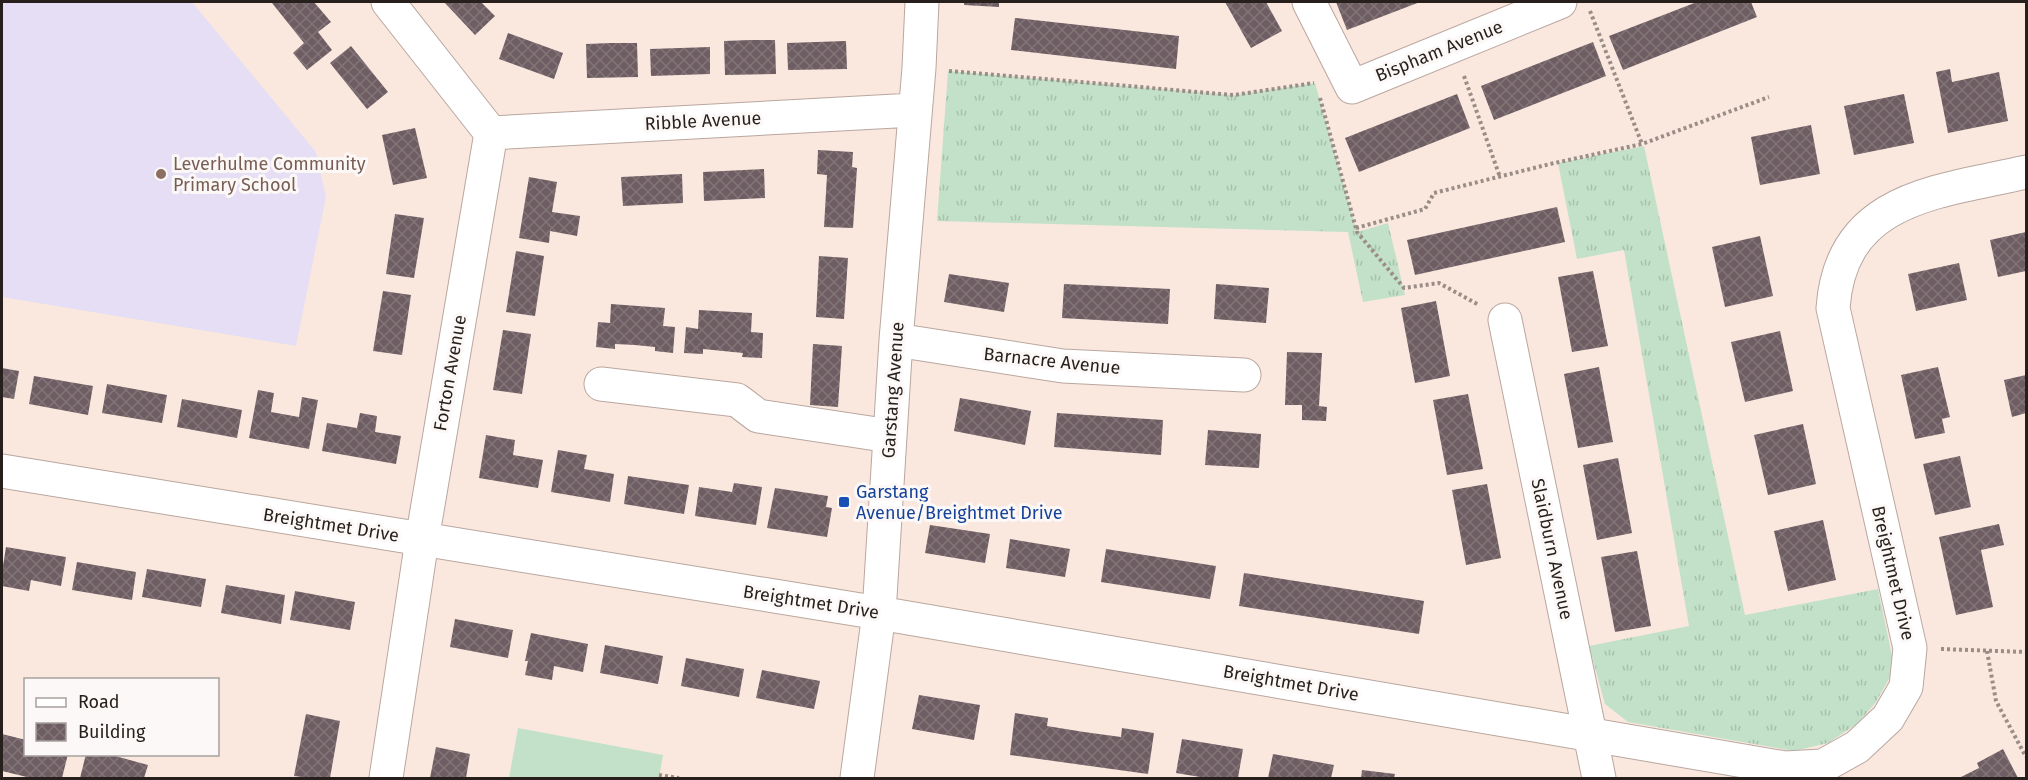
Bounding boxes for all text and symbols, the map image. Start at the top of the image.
street label: Bispham Avenue [1372,15,1506,87]
street label: Ribble Avenue [644,107,762,135]
place label: Leverhulme Community Primary School [173,153,366,196]
marker: Leverhulme Community Primary School [154,167,168,181]
street label: Forton Avenue [429,313,471,433]
street label: Garstang Avenue [877,321,909,459]
street label: Barnacre Avenue [983,343,1121,379]
street label: Slaidburn Avenue [1526,476,1578,622]
place label: Garstang Avenue/Breightmet Drive [856,481,1062,524]
marker: Garstang Avenue/Breightmet Drive [837,495,851,509]
street label: Breightmet Drive [261,503,401,547]
street label: Breightmet Drive [1867,504,1919,642]
street label: Breightmet Drive [741,580,881,624]
street label: Breightmet Drive [1221,660,1361,706]
legend [24,678,219,756]
text: Road [78,691,120,713]
text: Building [78,721,146,743]

